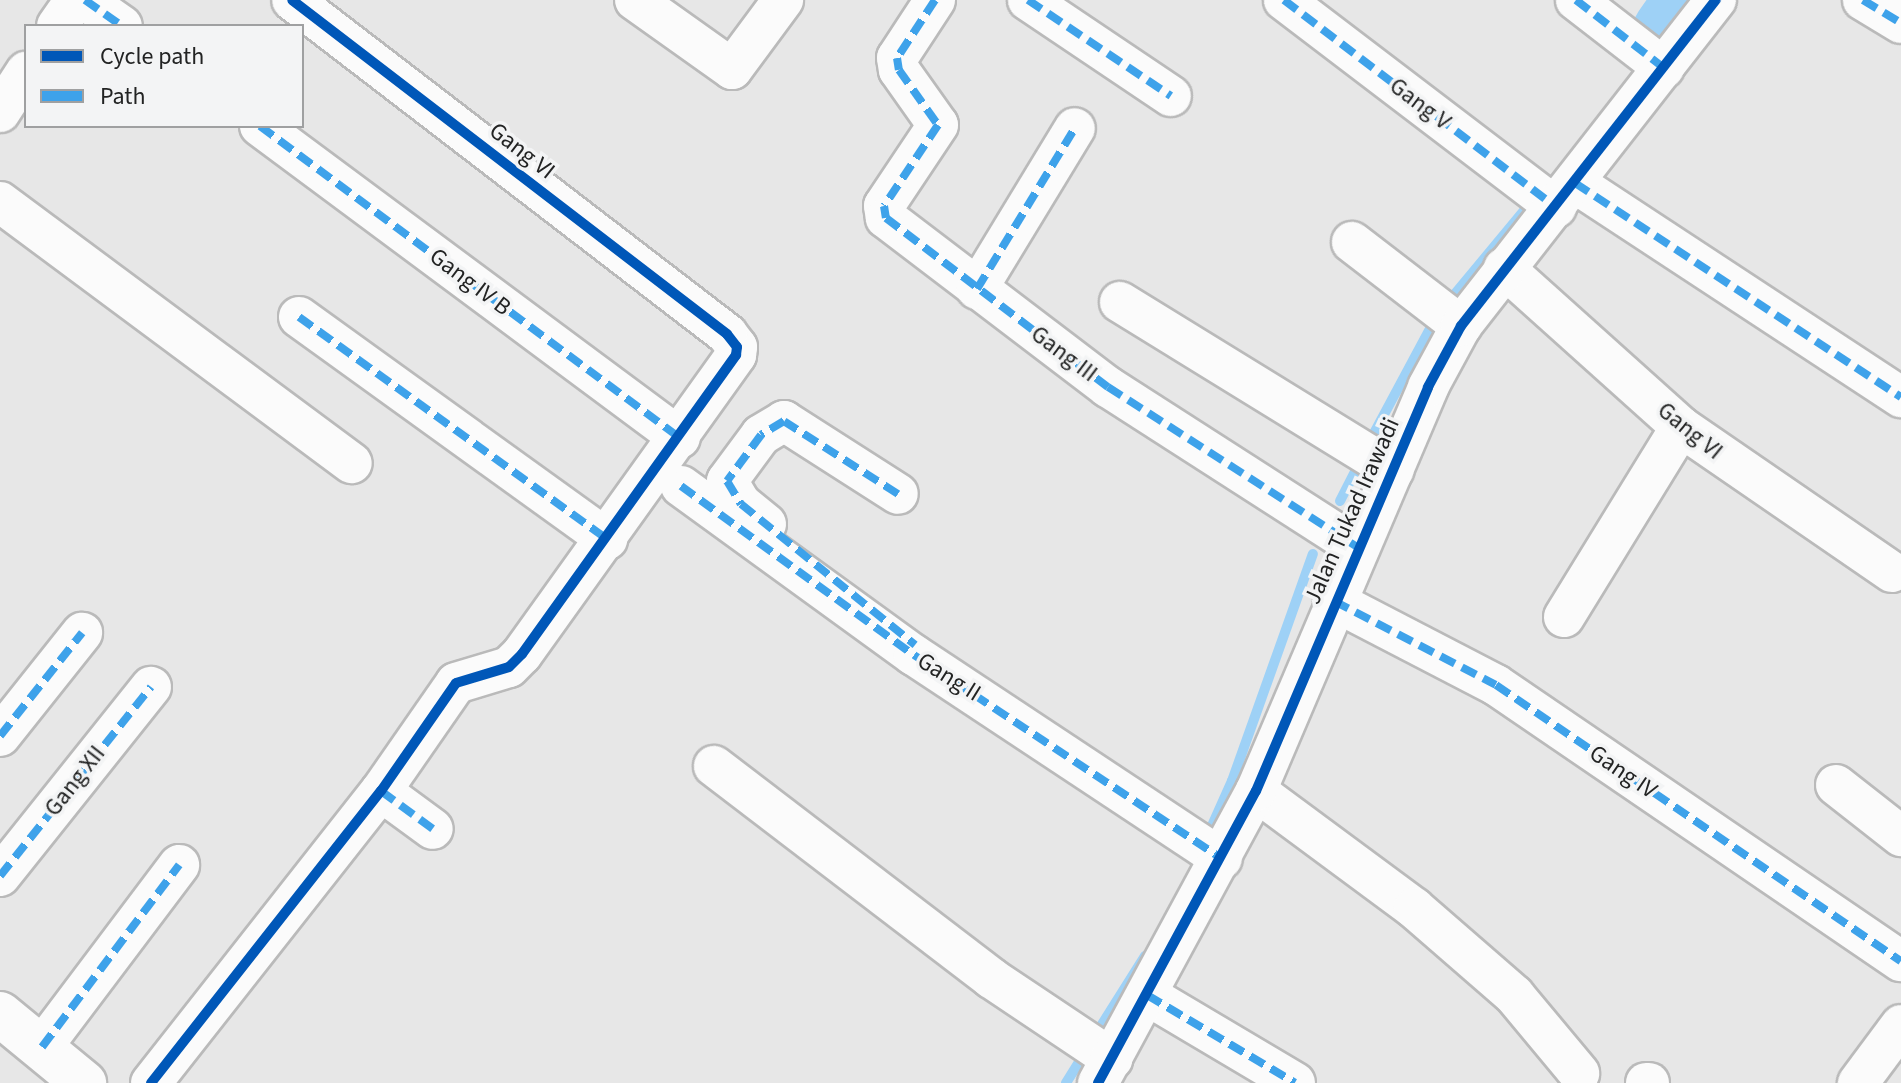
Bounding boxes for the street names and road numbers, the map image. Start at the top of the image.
street label: Gang V [1384,72,1456,136]
street label: Gang VI [483,116,561,186]
street label: Gang IV B [424,242,516,322]
street label: Gang III [1025,320,1103,388]
street label: Gang VI [1652,396,1728,466]
street label: Jalan Tukad Irawadi [1298,413,1406,609]
street label: Gang II [912,646,986,708]
street label: Gang IV [1584,739,1662,805]
street label: Gang XII [38,740,112,822]

